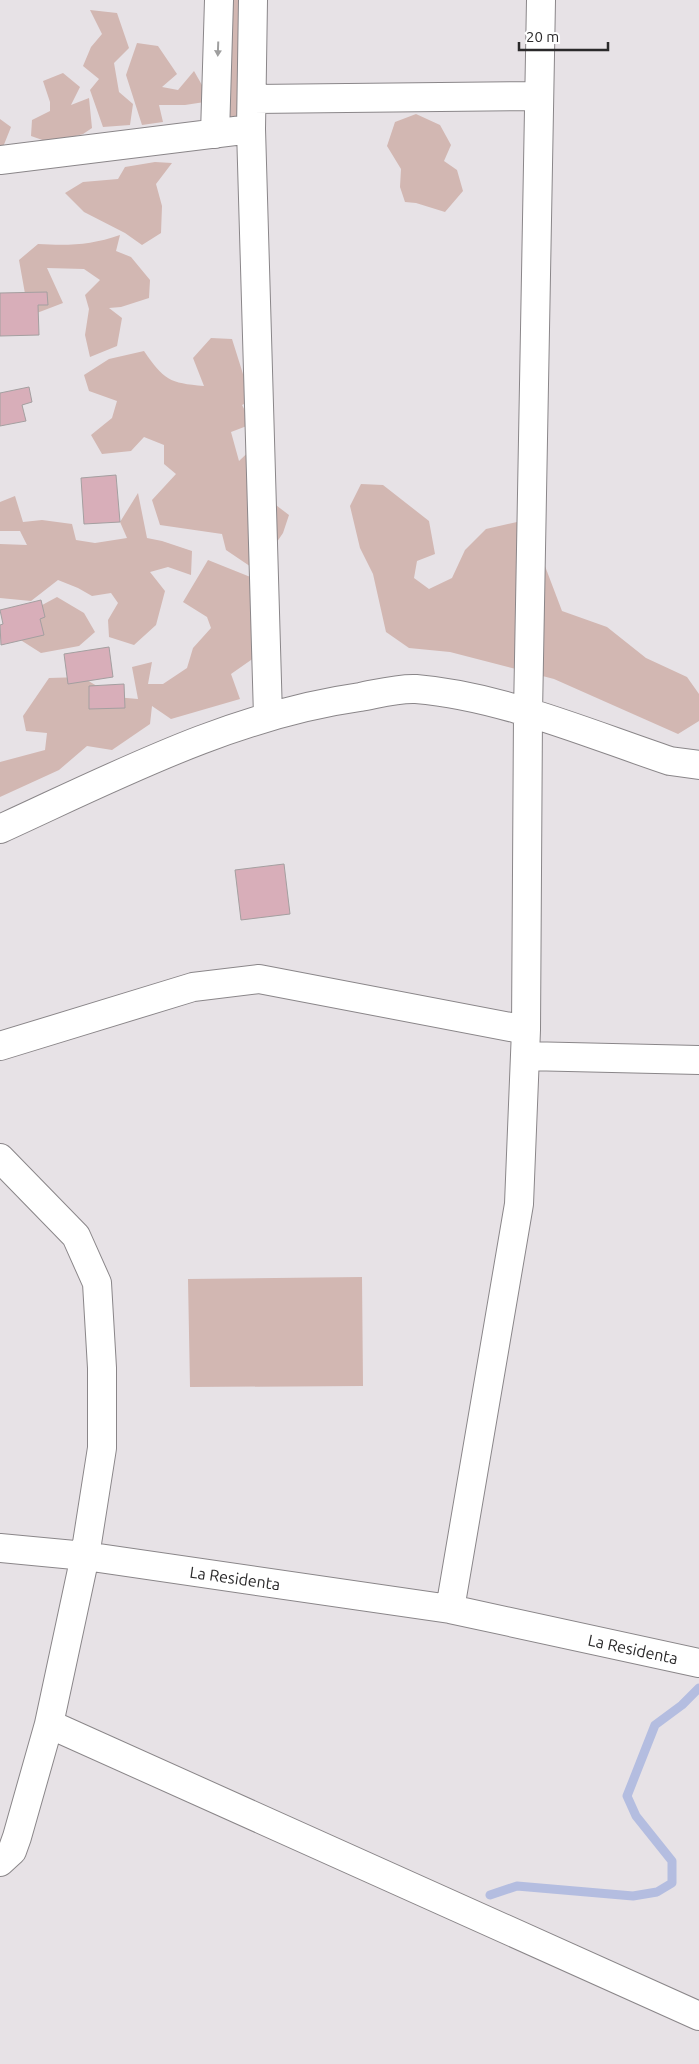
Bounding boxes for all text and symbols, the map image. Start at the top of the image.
scale bar [519,20,608,52]
text: 20 m [526,28,559,45]
one-way arrow [214,41,222,57]
street label: La Residenta [188,1563,282,1593]
street label: La Residenta [586,1631,680,1667]

